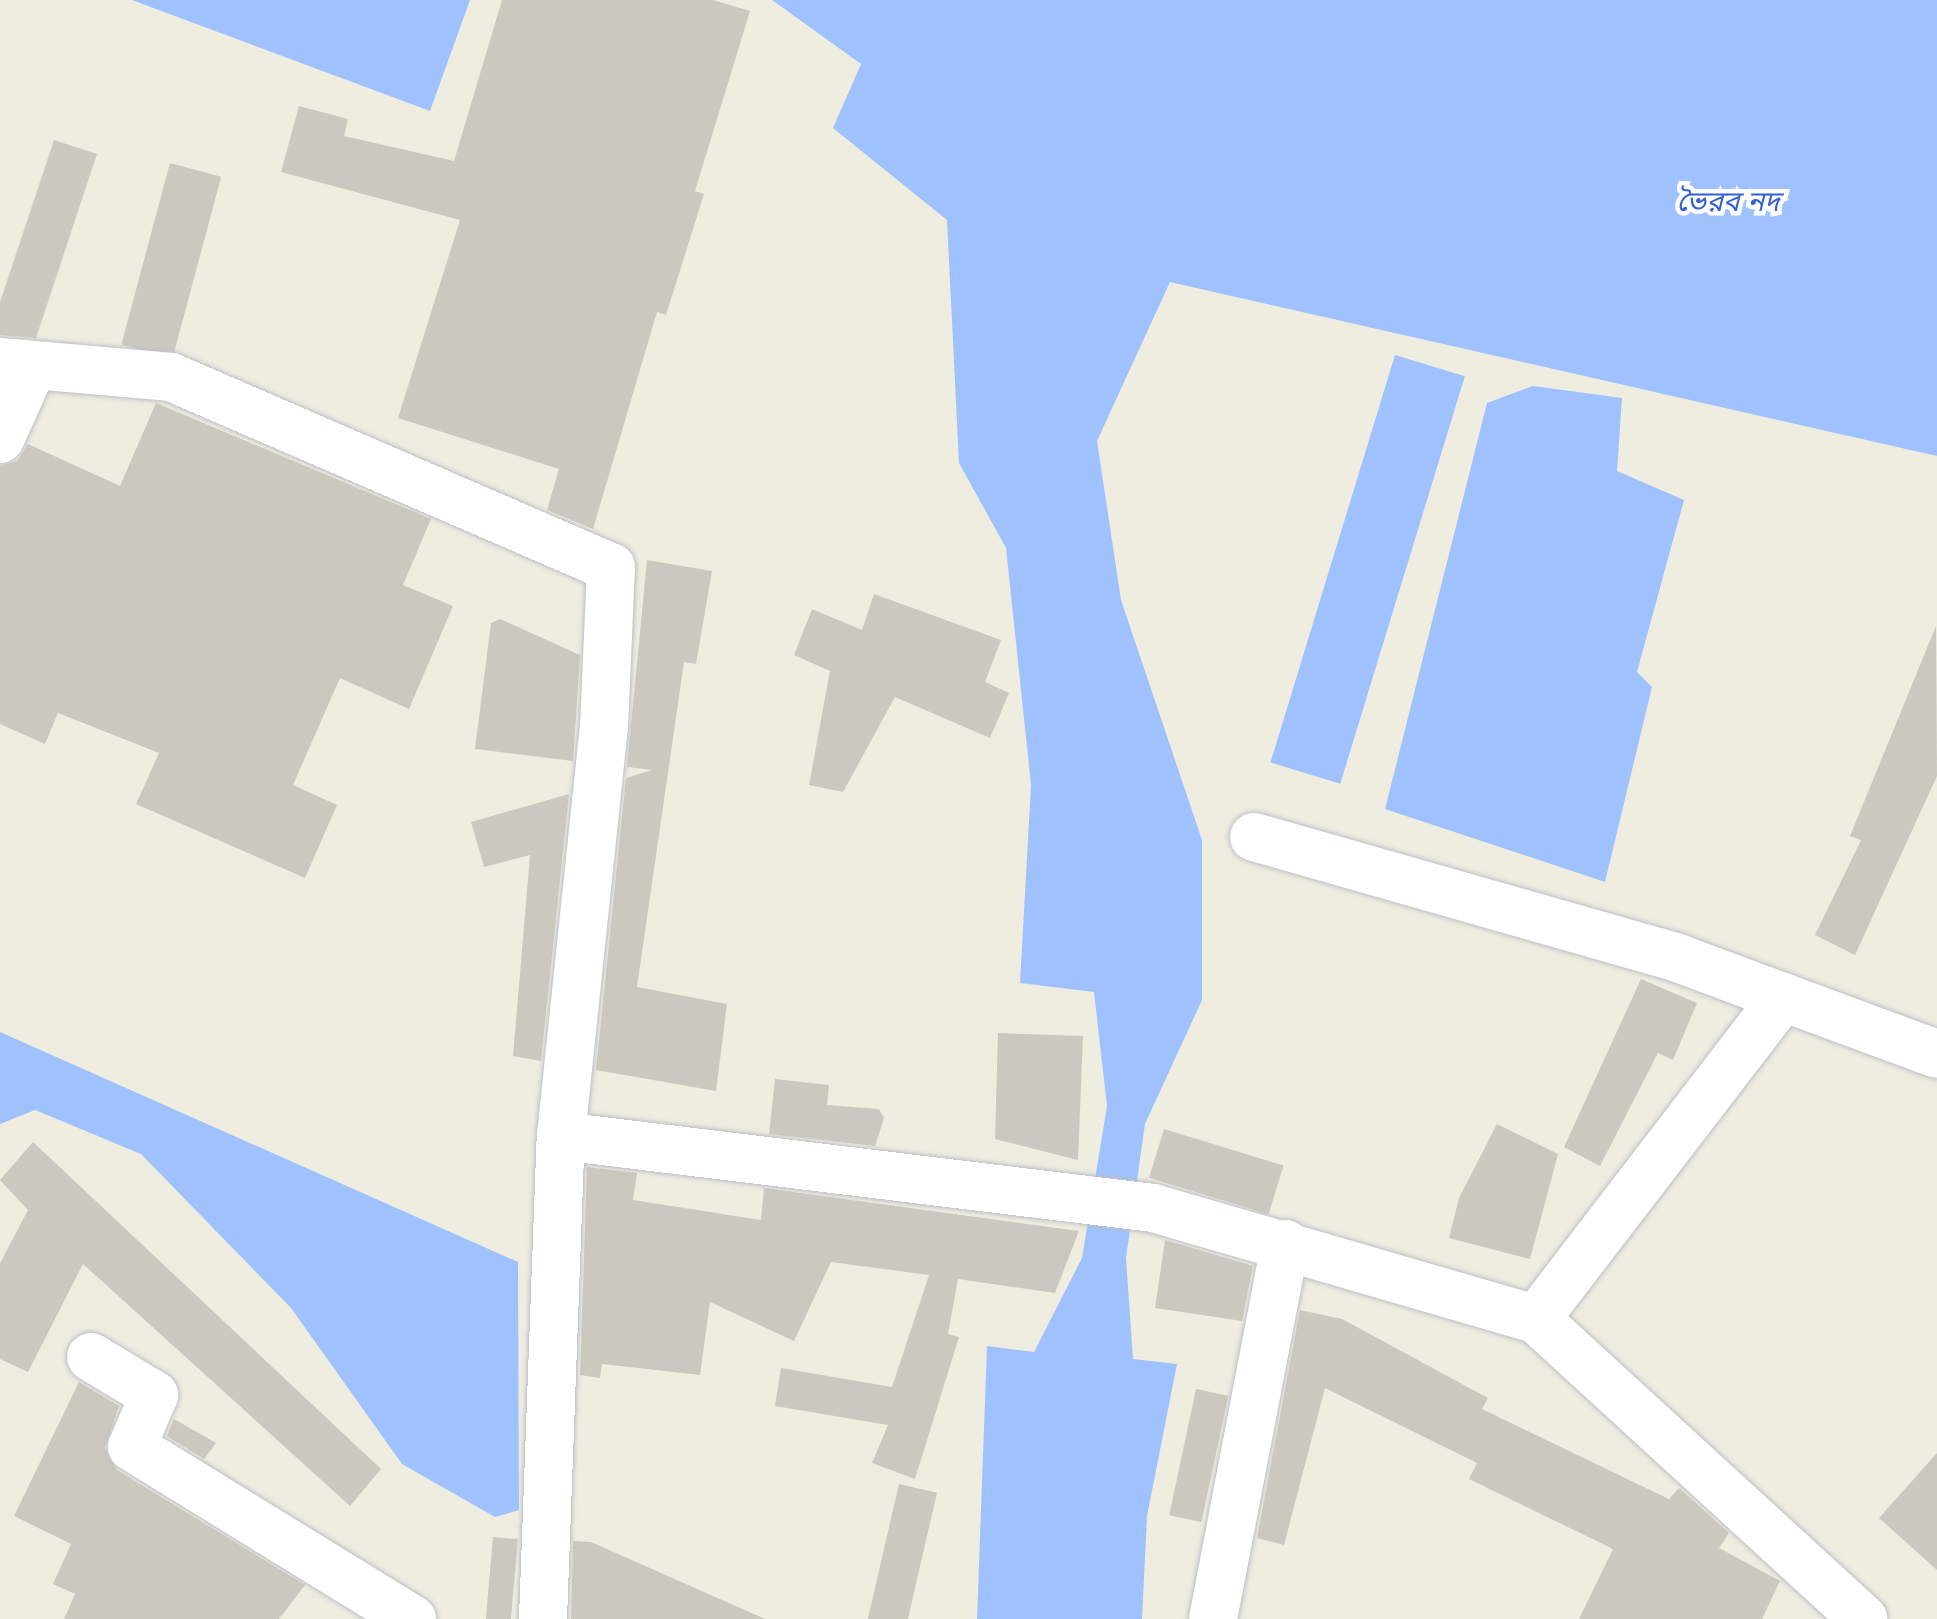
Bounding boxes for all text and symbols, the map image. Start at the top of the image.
water label: ভৈরব নদ [1676,184,1780,218]

